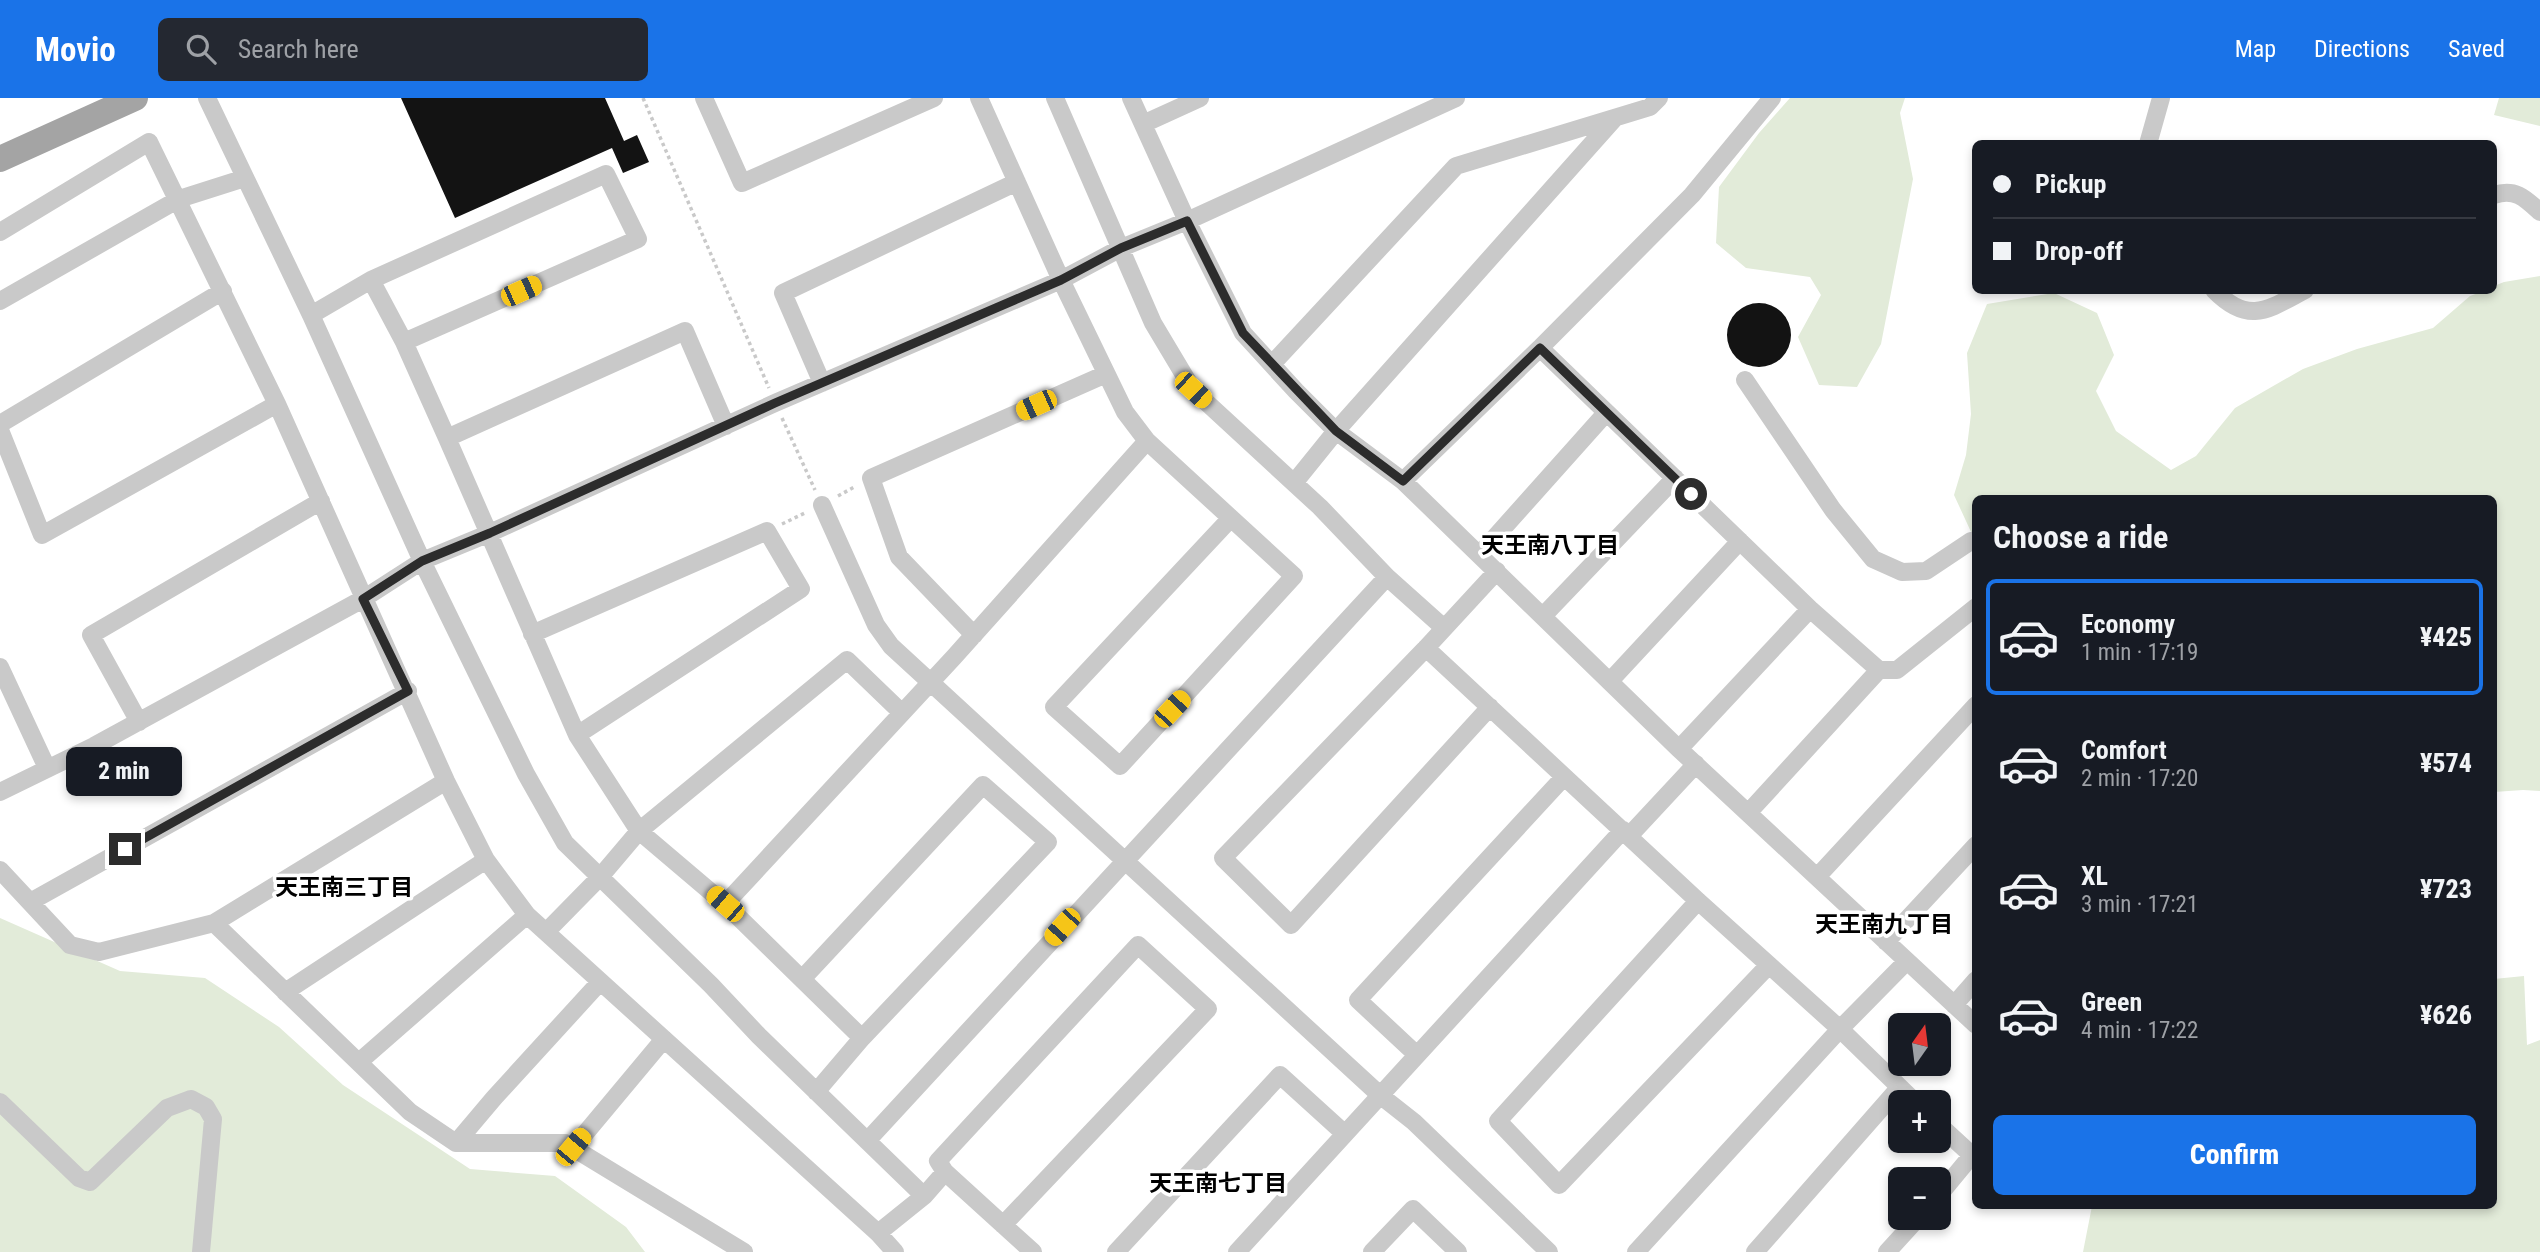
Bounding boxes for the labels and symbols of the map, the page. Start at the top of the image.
car [498,273,545,309]
car [1171,368,1216,412]
car [1013,387,1060,423]
route start [1675,478,1707,510]
district label: 天王南八丁目 [1481,532,1619,559]
car [1150,686,1195,732]
callout: 2 min [67,748,183,796]
route end [109,833,141,865]
district label: 天王南三丁目 [275,874,413,901]
car [703,882,748,926]
car [1041,904,1084,950]
district label: 天王南九丁目 [1815,911,1953,938]
north arrow [1888,1013,1951,1076]
car [552,1124,595,1170]
district label: 天王南七丁目 [1149,1170,1287,1197]

